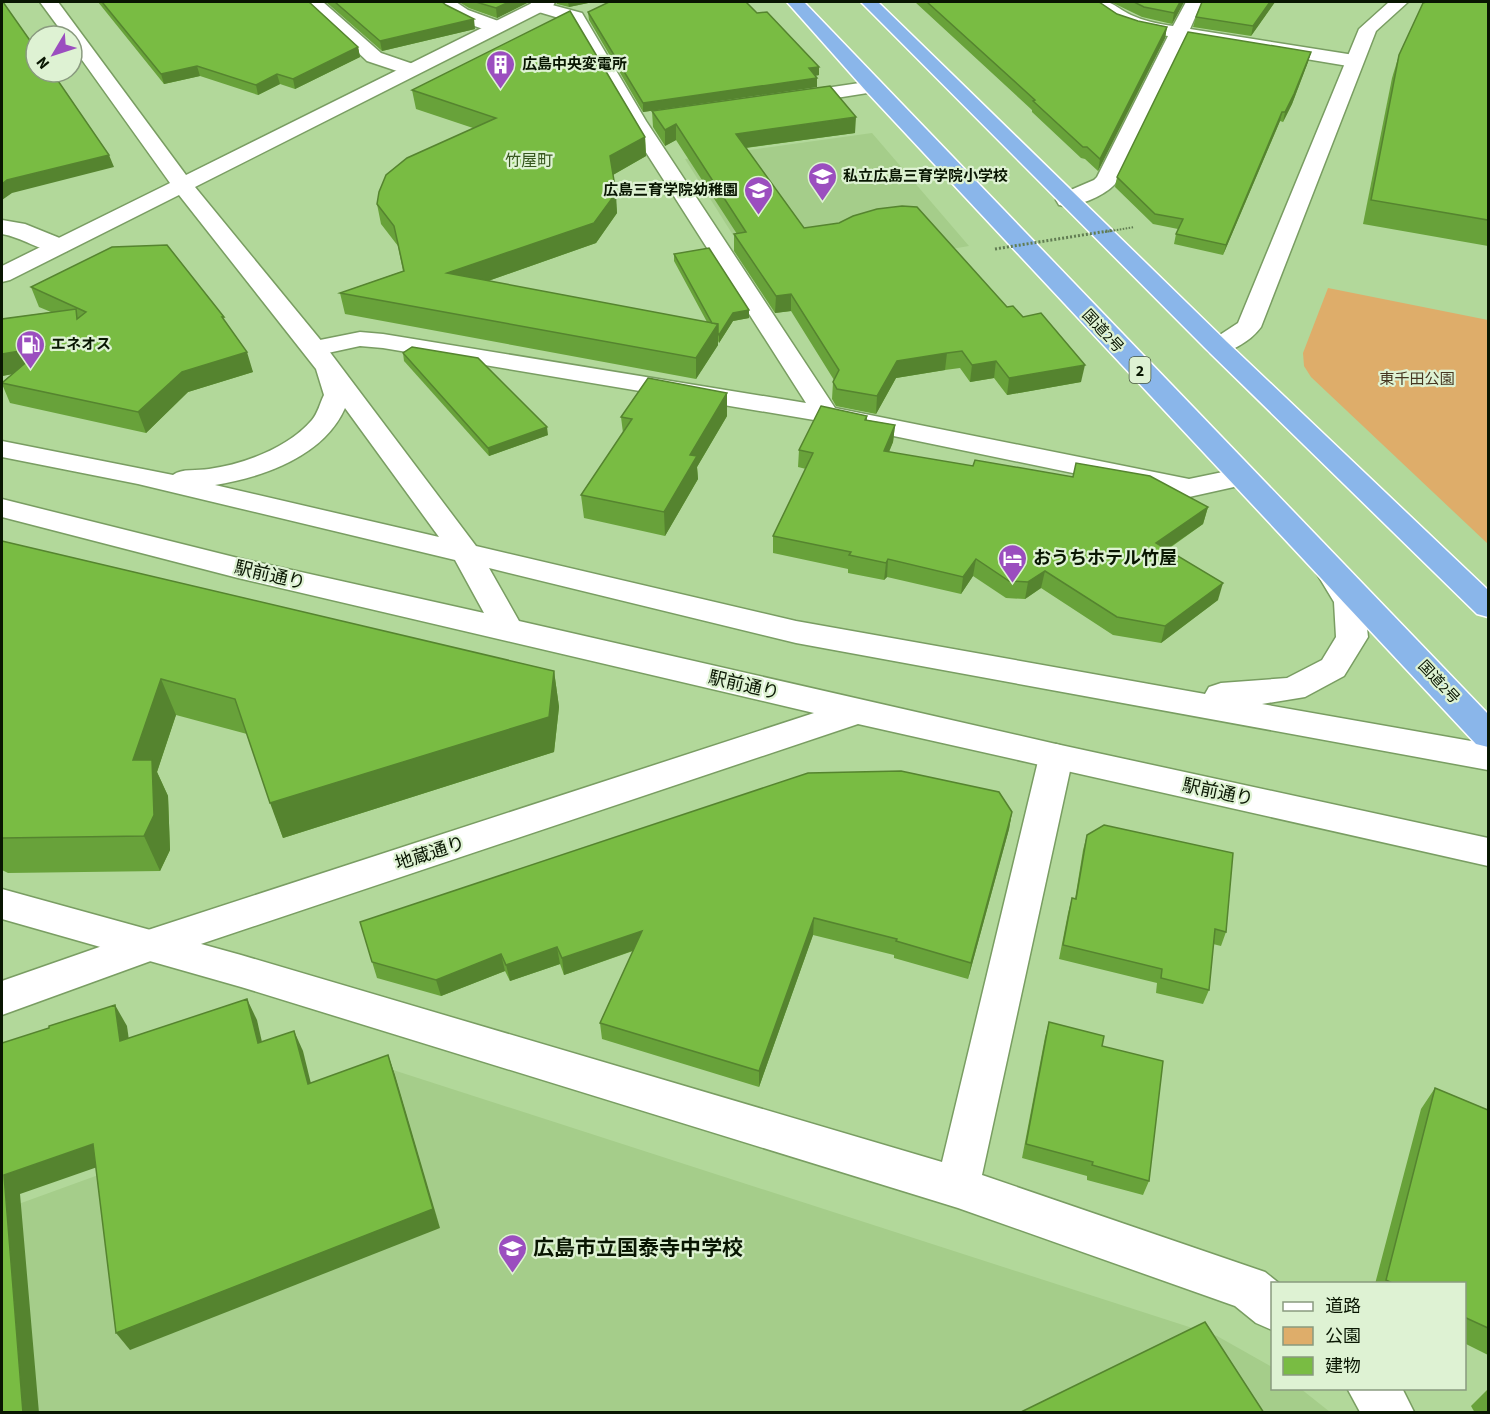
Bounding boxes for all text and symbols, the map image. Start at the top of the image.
north arrow [24,24,84,84]
building icon: 広島中央変電所 [485,48,517,90]
text: N [31,52,55,74]
place label: 広島中央変電所 [522,54,627,75]
district label: 竹屋町 [505,150,553,172]
school or university icon: 私立広島三育学院小学校 [806,160,838,202]
place label: 私立広島三育学院小学校 [843,166,1008,187]
school or university icon: 広島三育学院幼稚園 [743,174,775,216]
place label: 広島三育学院幼稚園 [603,180,738,201]
street label: 国道2号 [1077,305,1128,358]
fuel station icon: エネオス [14,328,46,370]
place label: エネオス [51,334,111,355]
road number: 2 [1130,357,1150,383]
park label: 東千田公園 [1379,369,1455,390]
hotel icon: おうちホテル竹屋 [996,542,1028,584]
place label: おうちホテル竹屋 [1033,546,1177,571]
street label: 駅前通り [232,555,308,596]
street label: 国道2号 [1413,656,1464,709]
street label: 駅前通り [706,665,782,706]
street label: 駅前通り [1180,773,1256,812]
street label: 地蔵通り [392,830,468,876]
school or university icon: 広島市立国泰寺中学校 [496,1232,528,1274]
place label: 広島市立国泰寺中学校 [533,1233,743,1263]
legend [1271,1282,1466,1390]
text: 道路 [1325,1294,1361,1319]
text: 公園 [1325,1324,1361,1349]
text: 建物 [1325,1354,1361,1379]

